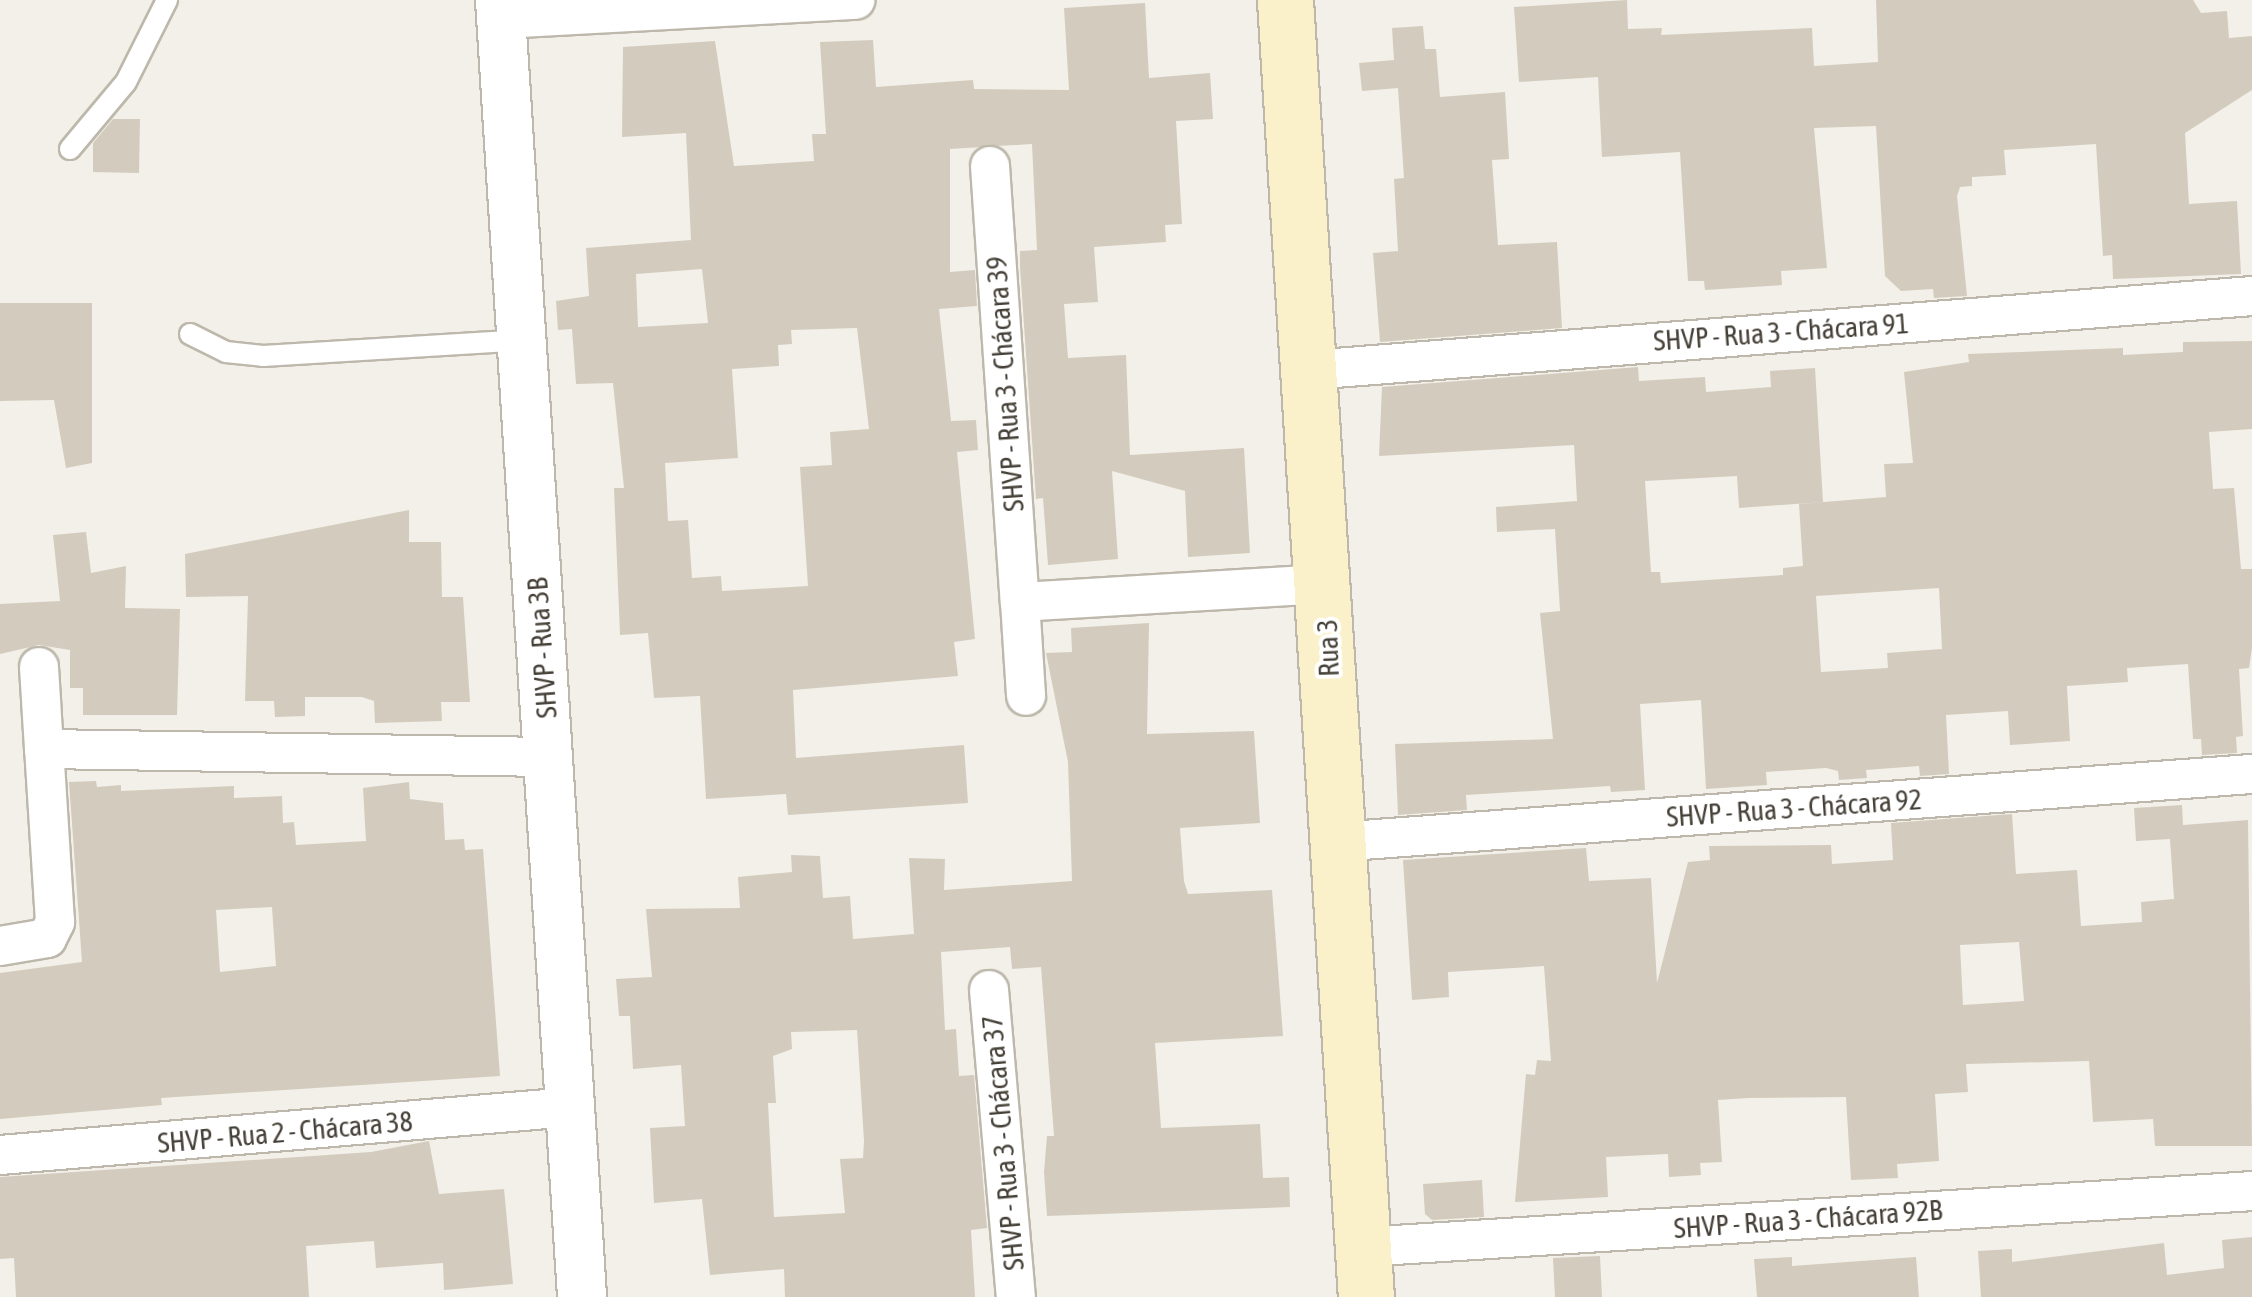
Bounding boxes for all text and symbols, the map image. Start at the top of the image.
street label: SHVP - Rua 3 - Chácara 39 [979,255,1031,513]
street label: SHVP - Rua 3 - Chácara 91 [1652,306,1910,358]
street label: SHVP - Rua 3B [520,577,564,719]
street label: Rua 3 [1310,619,1346,677]
street label: SHVP - Rua 3 - Chácara 92 [1665,782,1923,834]
street label: SHVP - Rua 3 - Chácara 37 [975,1014,1031,1272]
street label: SHVP - Rua 2 - Chácara 38 [156,1104,414,1160]
street label: SHVP - Rua 3 - Chácara 92B [1673,1193,1943,1245]

